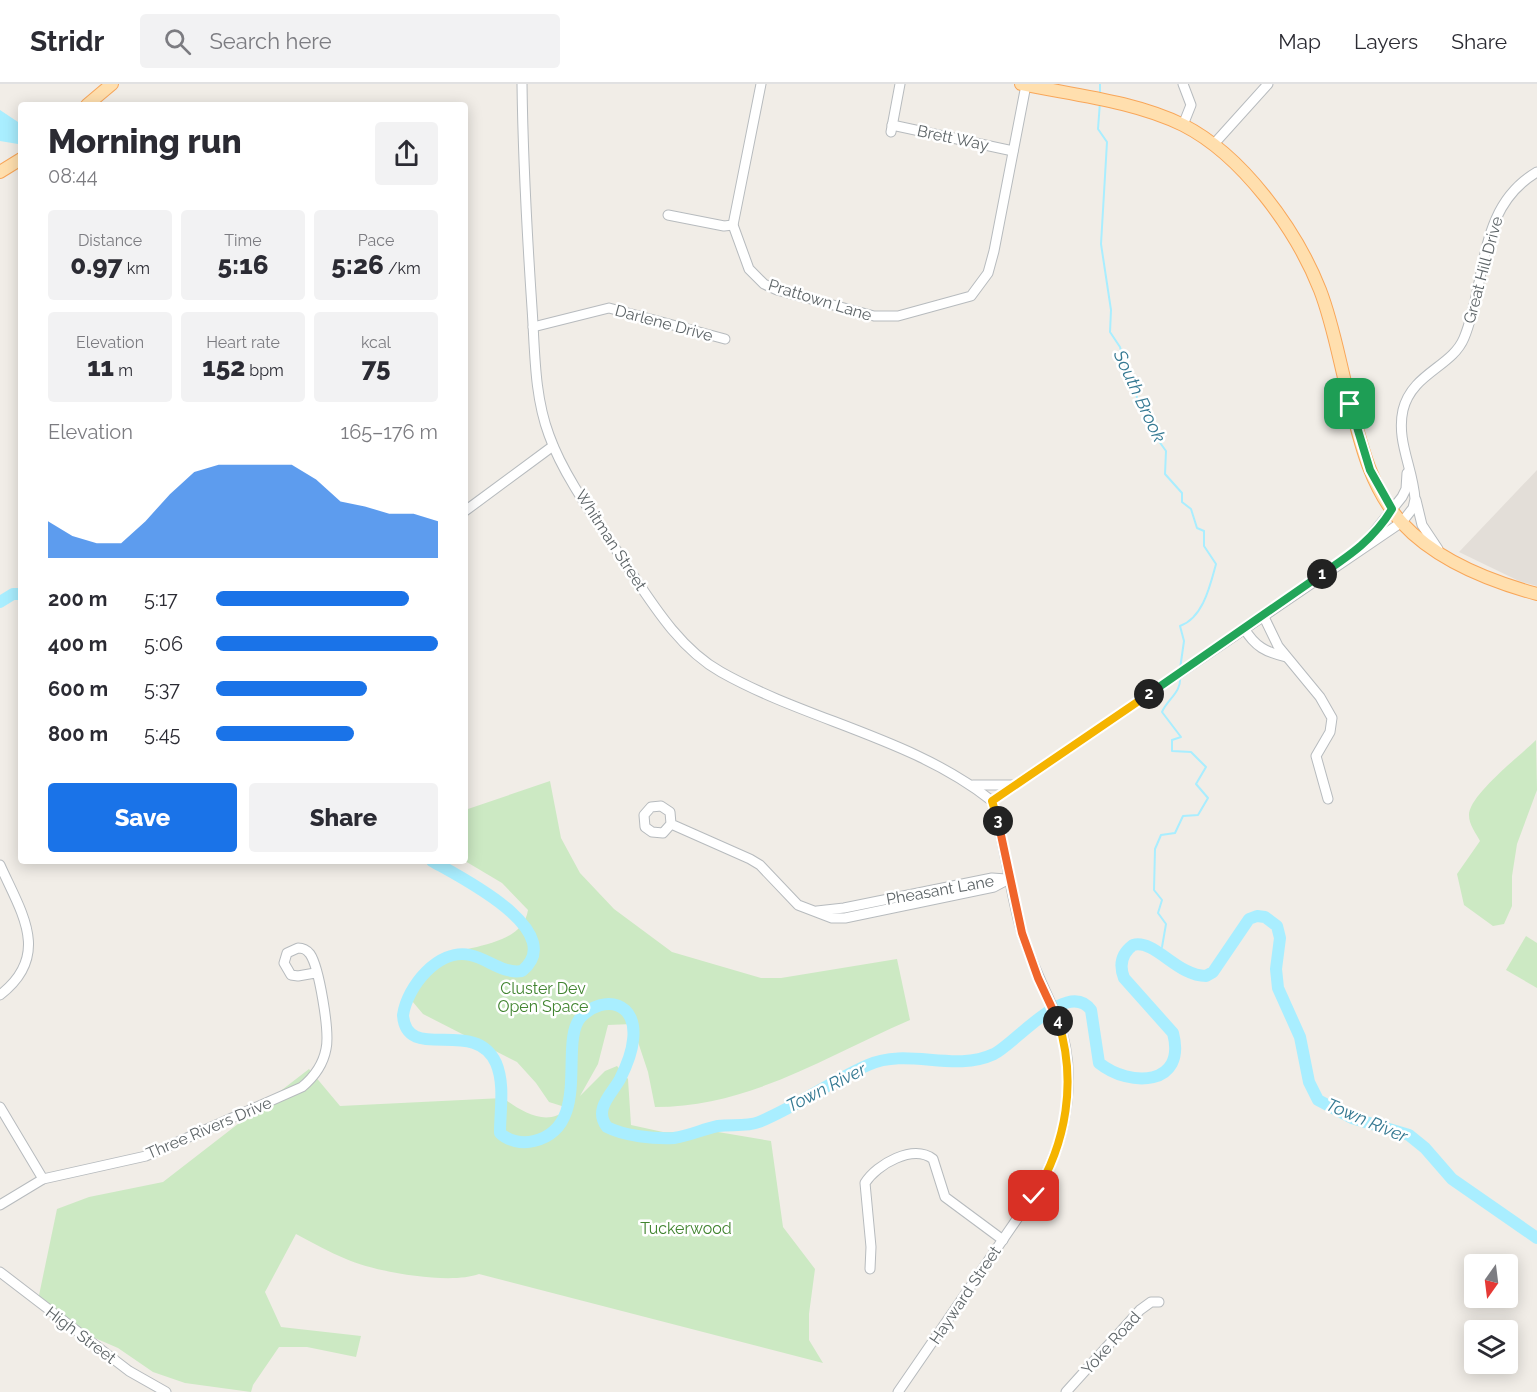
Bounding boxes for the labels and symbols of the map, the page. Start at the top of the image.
street label: Brett Way [916,121,991,155]
street label: Great Hill Drive [1460,214,1506,326]
street label: Prattown Lane [766,275,874,325]
street label: Darlene Drive [613,301,715,345]
water label: South Brook [1109,346,1171,446]
pin [1324,378,1375,429]
street label: Whitman Street [571,486,651,594]
pin: 1 [1307,559,1337,589]
pin: 2 [1134,679,1164,709]
pin: 3 [983,806,1013,836]
street label: Pheasant Lane [885,871,995,909]
park label: Cluster Dev Open Space [497,979,589,1016]
pin: 4 [1043,1006,1073,1036]
water label: Town River [783,1058,870,1116]
street label: Three Rivers Drive [143,1093,275,1163]
water label: Town River [1323,1093,1412,1147]
pin [1008,1170,1059,1221]
park label: Tuckerwood [640,1219,732,1238]
street label: Hayward Street [925,1242,1005,1348]
north arrow [1464,1254,1518,1308]
street label: High Street [42,1302,120,1368]
street label: Yoke Road [1078,1307,1144,1378]

